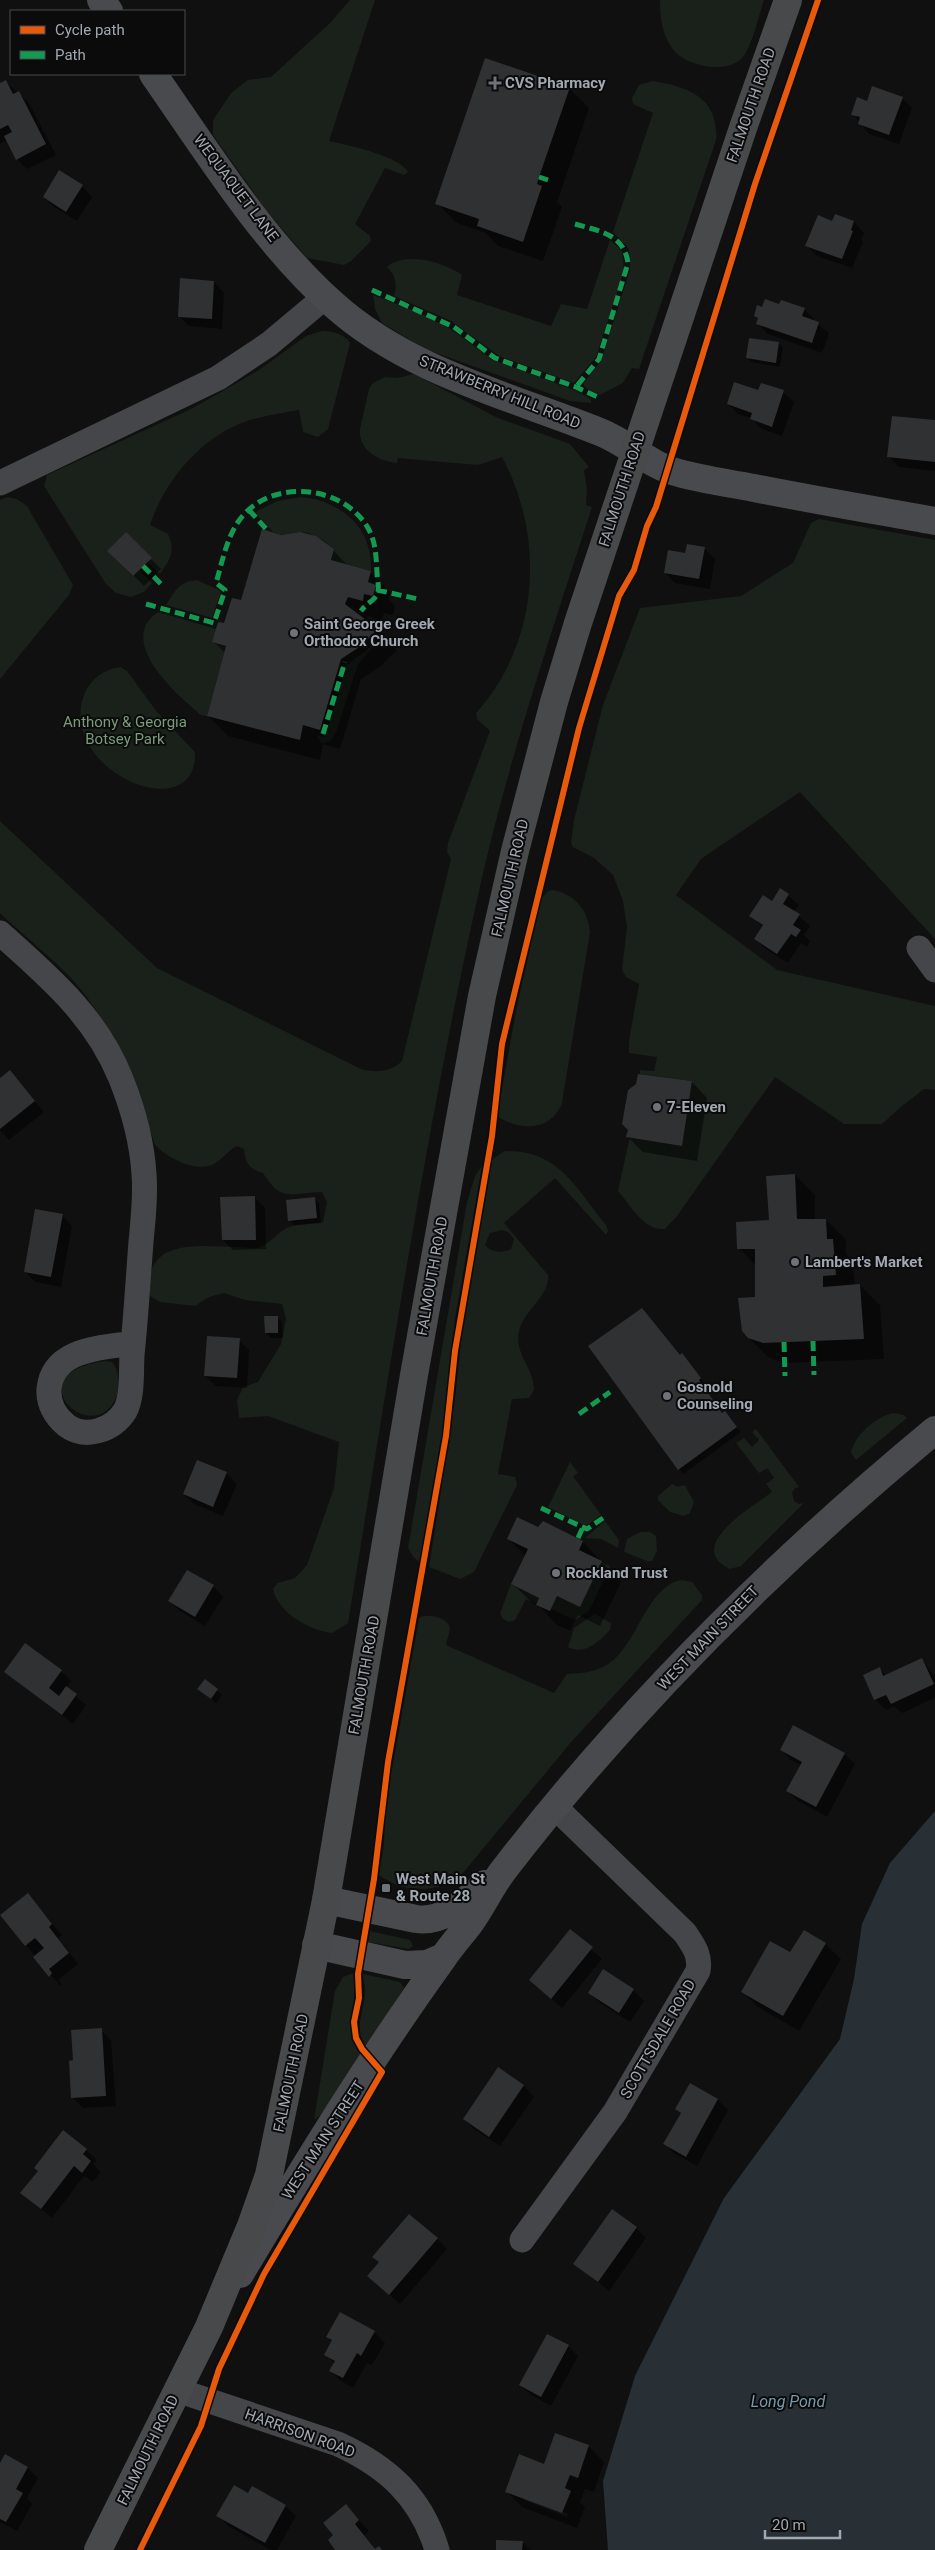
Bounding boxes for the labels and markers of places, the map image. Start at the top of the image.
place label: CVS Pharmacy [505,74,606,92]
marker: CVS Pharmacy [489,77,501,89]
place label: Saint George Greek Orthodox Church [304,615,436,650]
marker: Saint George Greek Orthodox Church [288,627,300,639]
place label: 7-Eleven [667,1098,726,1116]
marker: 7-Eleven [651,1101,663,1113]
place label: Lambert's Market [805,1253,923,1271]
marker: Lambert's Market [789,1256,801,1268]
place label: Gosnold Counseling [677,1378,753,1413]
marker: Gosnold Counseling [661,1390,673,1402]
place label: Rockland Trust [566,1564,668,1582]
marker: Rockland Trust [550,1567,562,1579]
place label: West Main St & Route 28 [396,1870,485,1905]
marker: West Main St & Route 28 [380,1882,392,1894]

